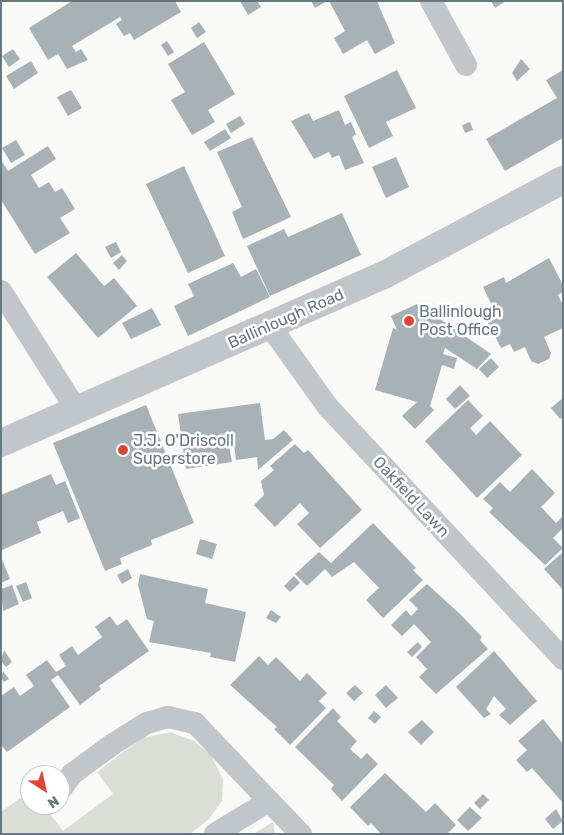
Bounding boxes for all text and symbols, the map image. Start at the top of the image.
street label: Ballinlough Road [225,285,347,353]
place label: Ballinlough Post Office [419,302,502,340]
marker: Ballinlough Post Office [403,315,415,327]
place label: J.J. O'Driscoll Superstore [133,431,234,469]
marker: J.J. O'Driscoll Superstore [117,444,129,456]
street label: Oakfield Lawn [369,453,453,541]
north arrow [20,765,70,815]
text: N [44,792,62,812]

